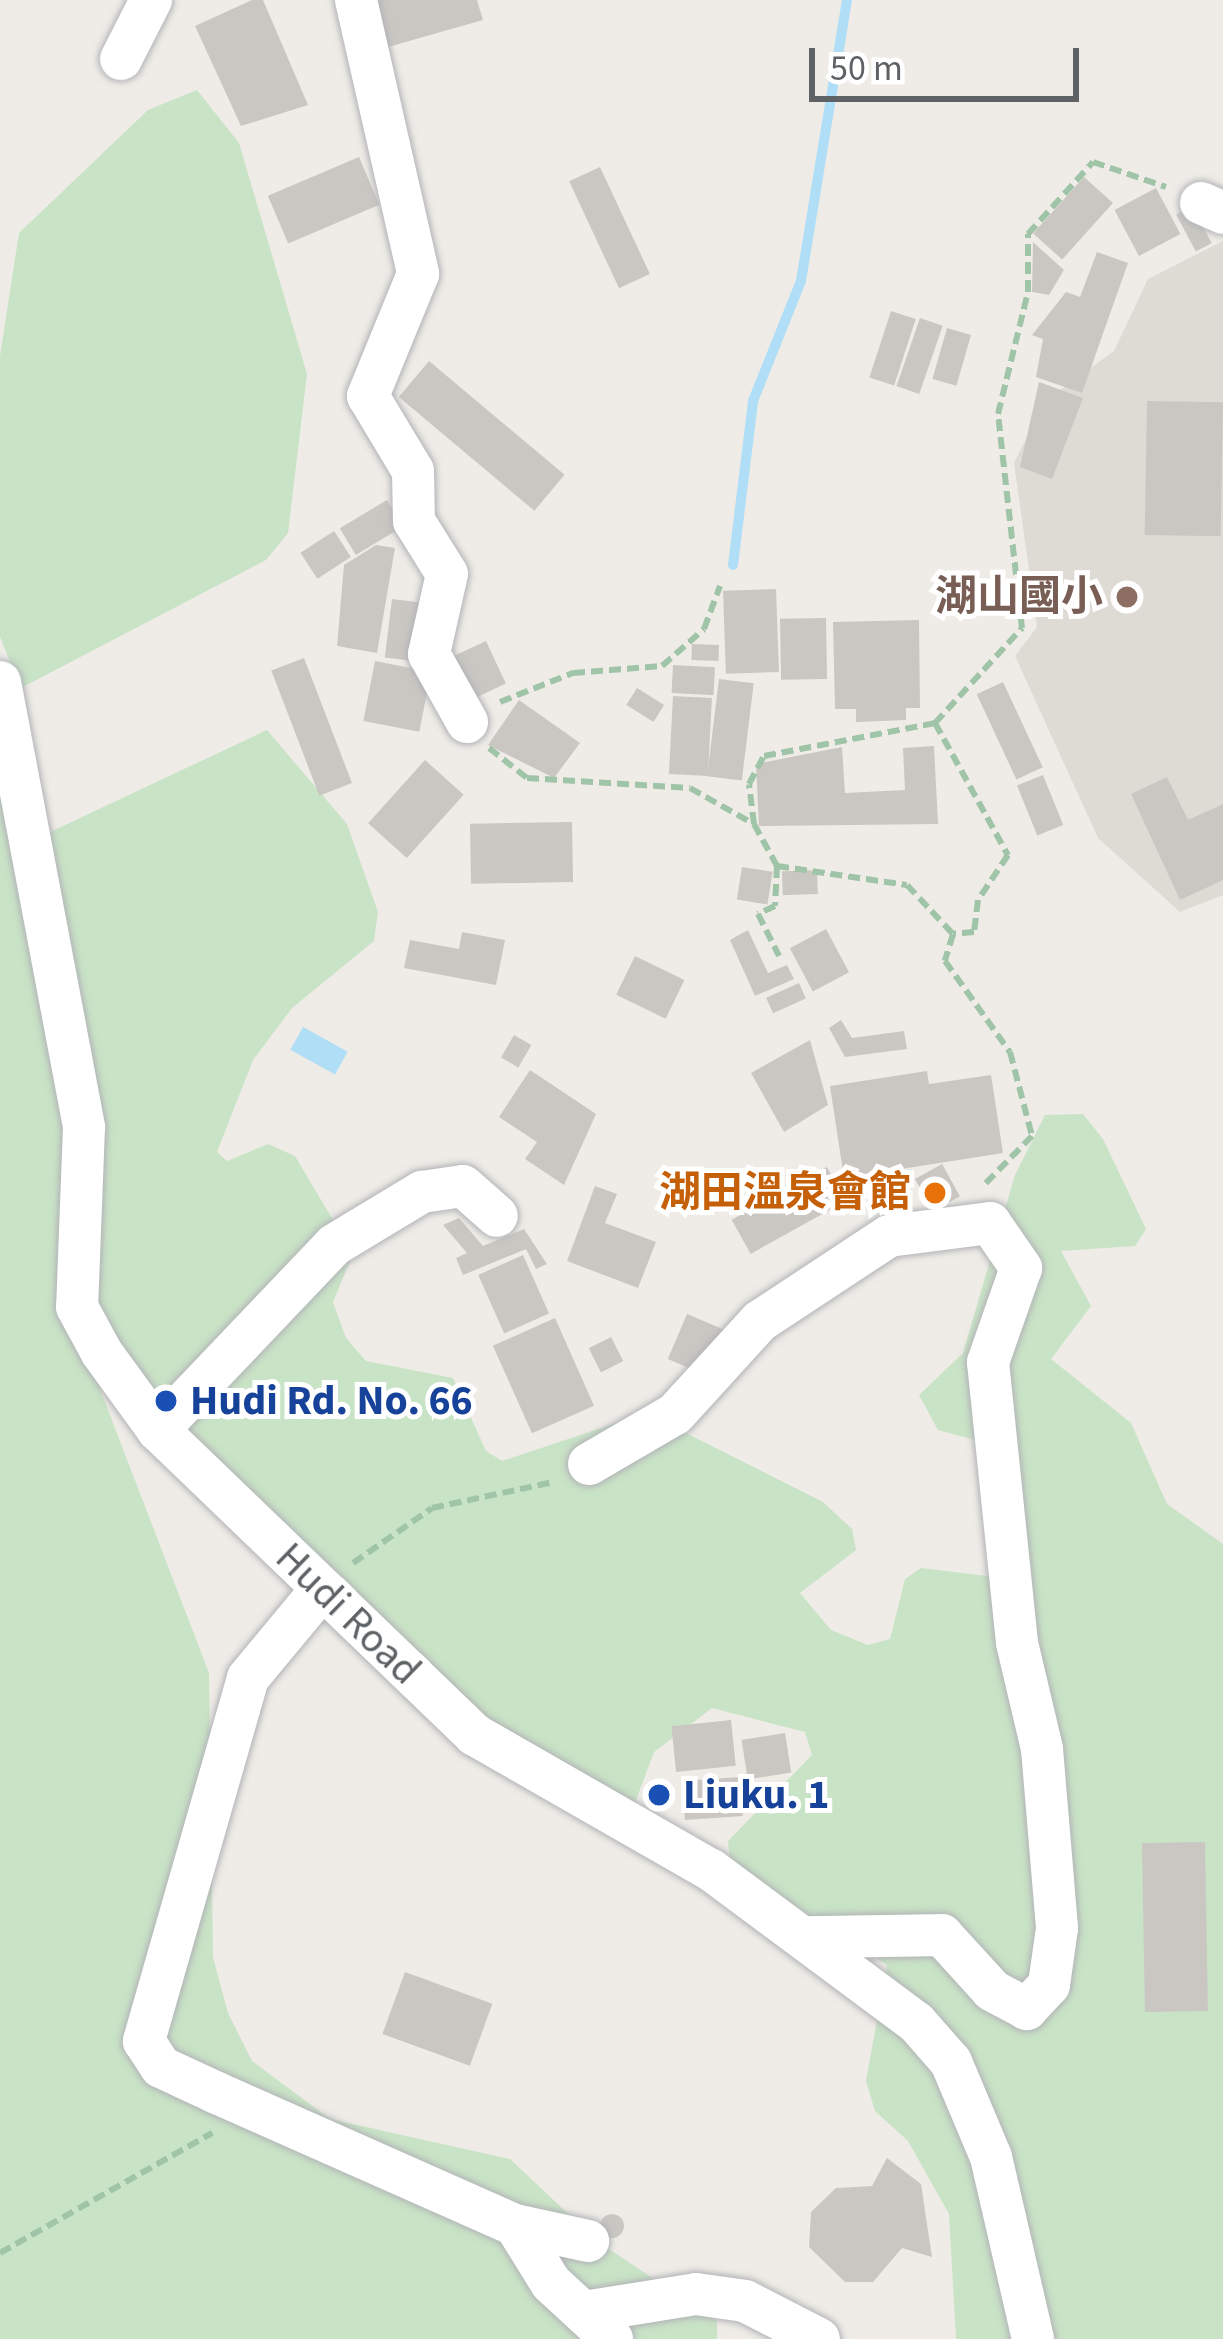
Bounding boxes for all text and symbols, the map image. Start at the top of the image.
scale bar [815,24,1085,98]
text: 50 m [830,43,903,94]
place label: 湖山國小 [935,572,1103,622]
marker: 湖山國小 [1114,584,1140,610]
place label: 湖田溫泉會館 [659,1168,911,1218]
marker: 湖田溫泉會館 [922,1180,948,1206]
place label: Hudi Rd. No. 66 [190,1376,473,1426]
marker: Hudi Rd. No. 66 [153,1388,179,1414]
street label: Hudi Road [265,1533,431,1695]
place label: Liuku. 1 [683,1770,829,1820]
marker: Liuku. 1 [646,1782,672,1808]

